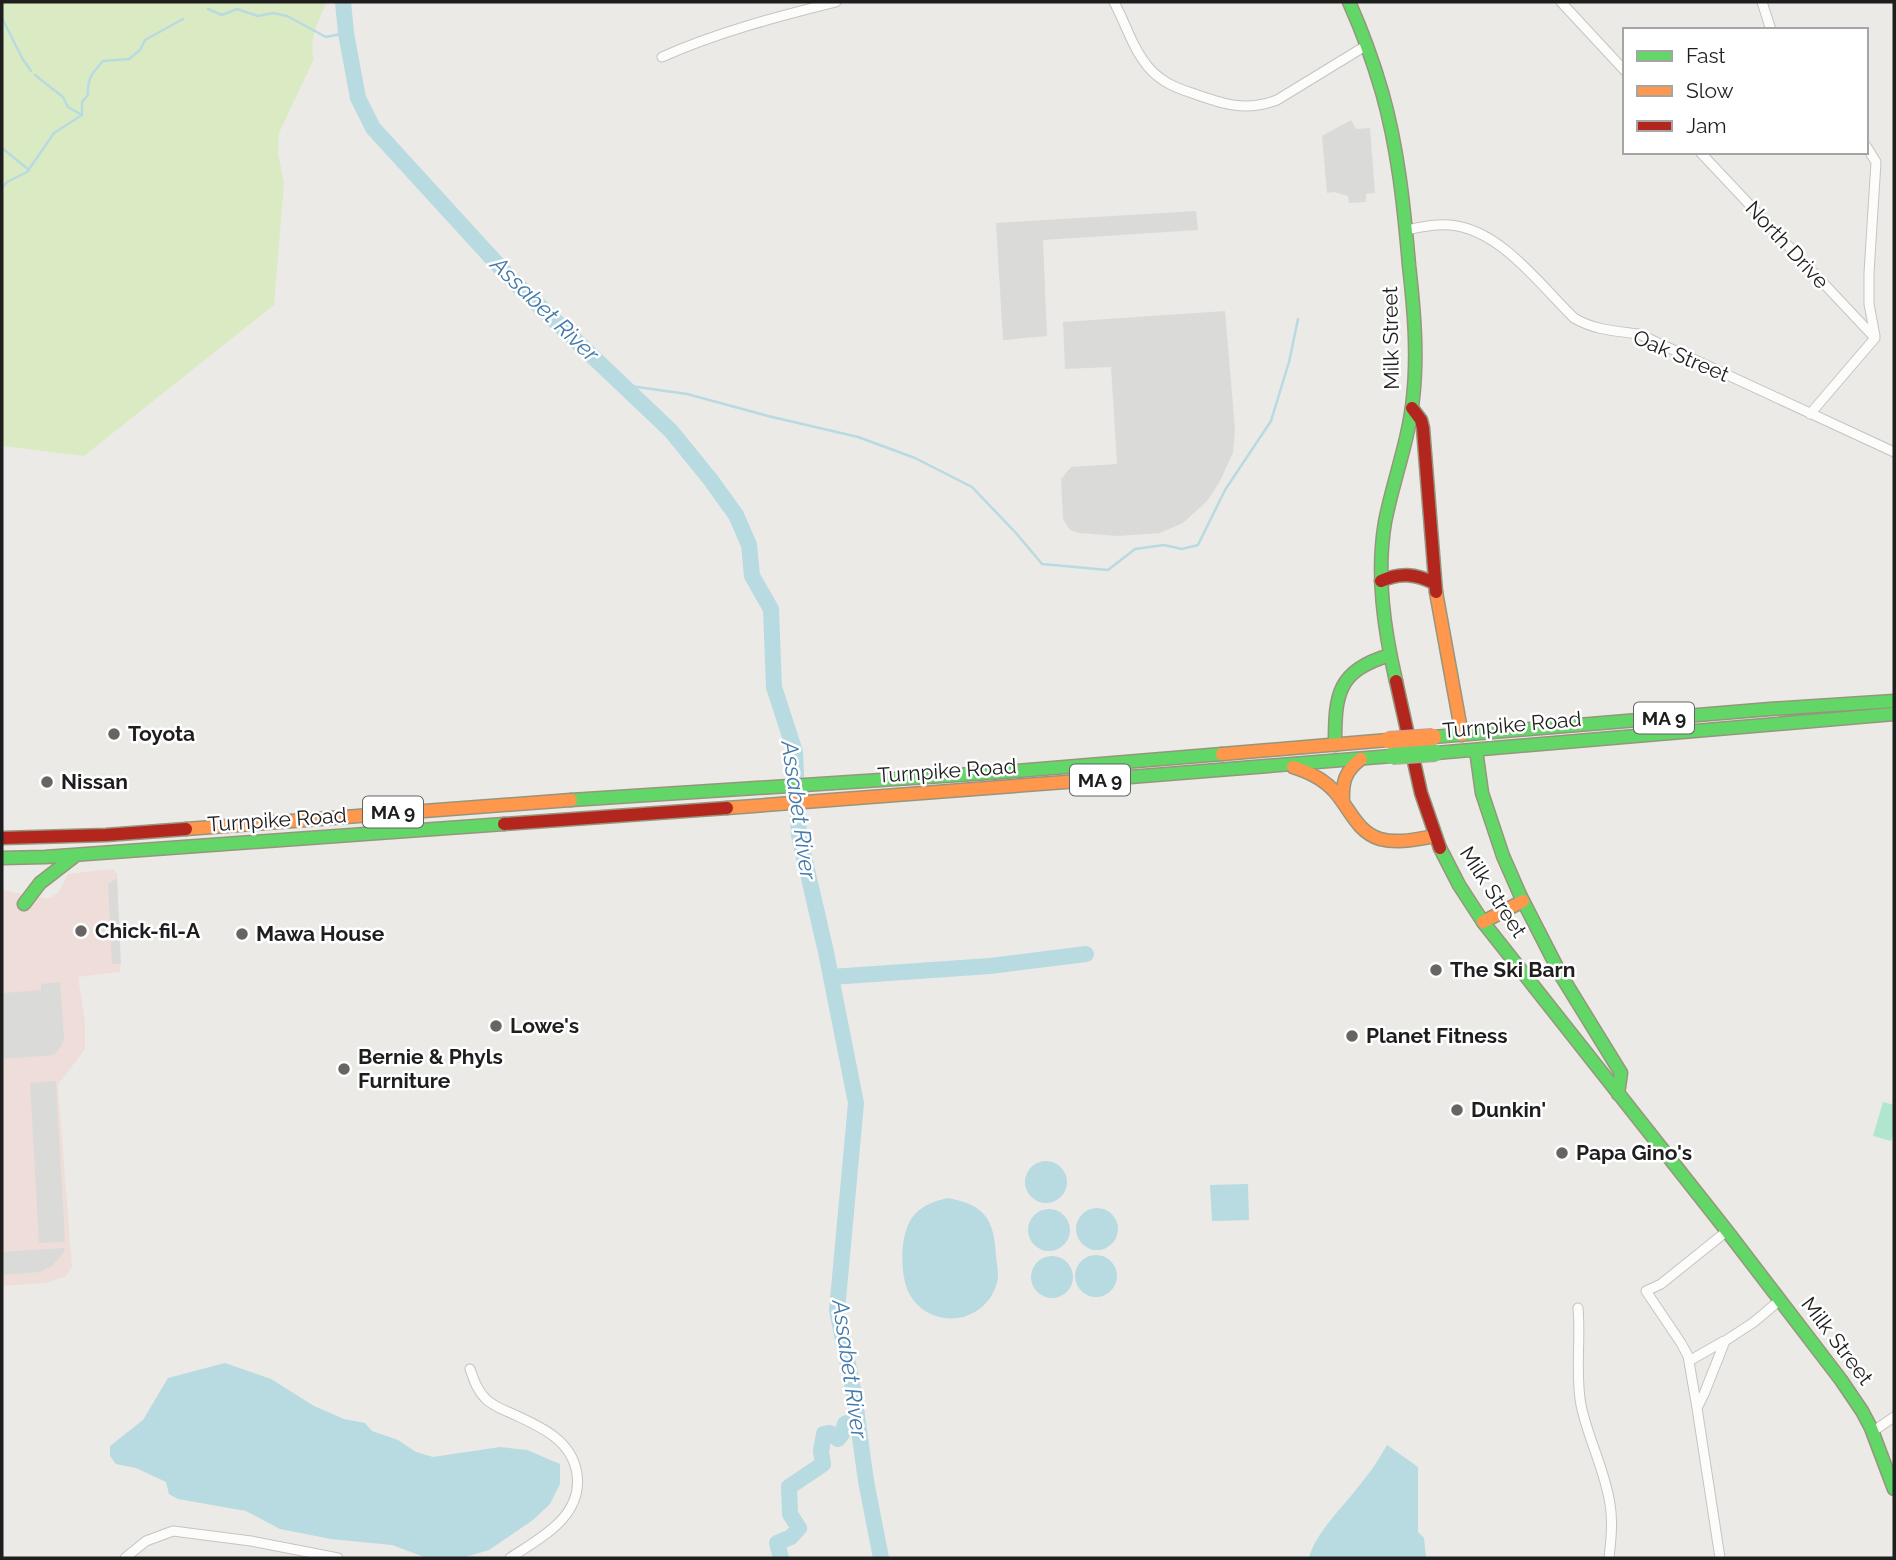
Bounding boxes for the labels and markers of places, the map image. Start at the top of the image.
place label: Toyota [128,721,195,746]
marker: Toyota [106,726,122,742]
place label: Nissan [61,769,128,794]
marker: Nissan [39,774,55,790]
place label: Chick-fil-A [95,918,201,943]
place label: Mawa House [256,921,385,946]
marker: Chick-fil-A [73,923,89,939]
marker: Mawa House [234,926,250,942]
place label: The Ski Barn [1450,957,1575,982]
marker: The Ski Barn [1428,962,1444,978]
place label: Lowe's [510,1013,579,1038]
marker: Lowe's [488,1018,504,1034]
place label: Planet Fitness [1366,1023,1508,1048]
marker: Planet Fitness [1344,1028,1360,1044]
place label: Bernie & Phyls Furniture [358,1044,503,1093]
marker: Bernie & Phyls Furniture [336,1061,352,1077]
place label: Dunkin' [1471,1097,1546,1122]
marker: Dunkin' [1449,1102,1465,1118]
place label: Papa Gino's [1576,1140,1692,1165]
marker: Papa Gino's [1554,1145,1570,1161]

